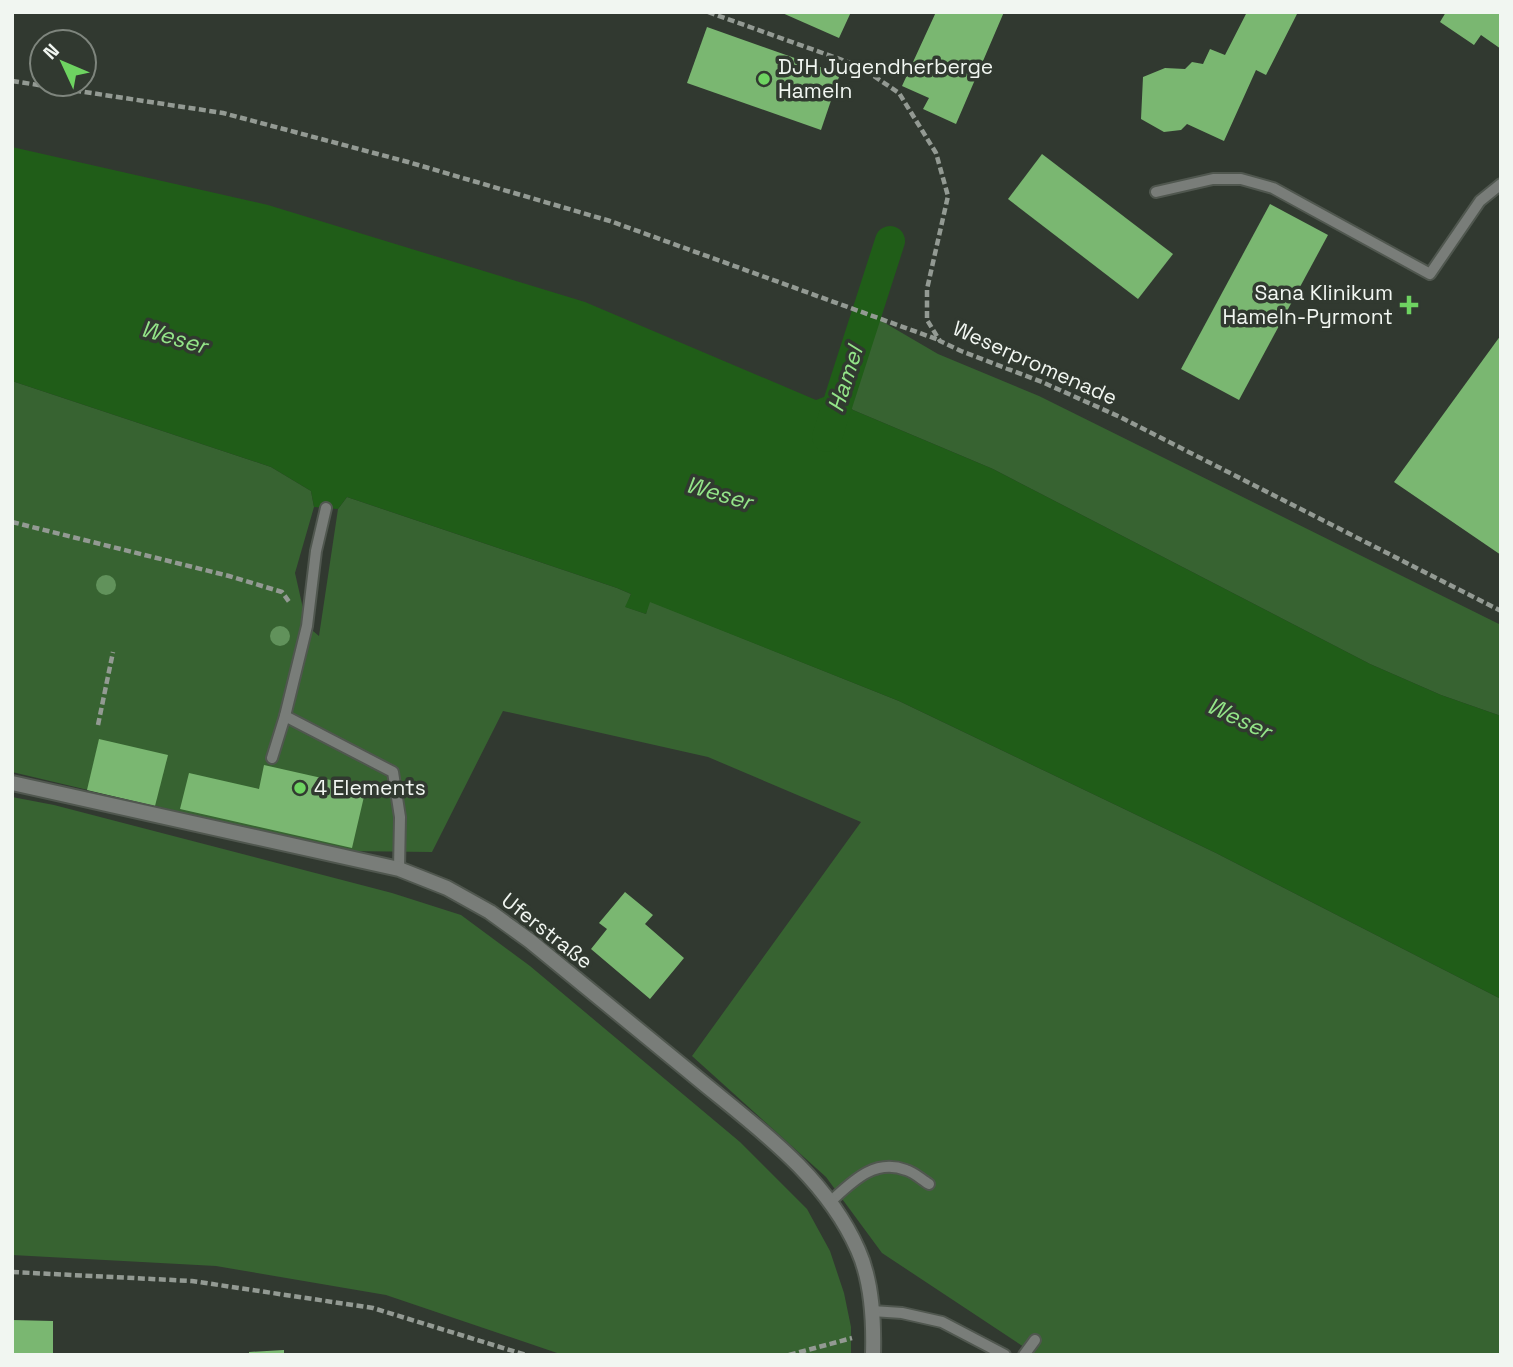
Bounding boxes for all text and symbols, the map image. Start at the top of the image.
north arrow [28,28,98,98]
text: N [38,38,65,65]
place label: DJH Jugendherberge Hameln [778,53,993,104]
marker: DJH Jugendherberge Hameln [756,71,772,87]
place label: Sana Klinikum Hameln-Pyrmont [1222,279,1393,330]
marker: Sana Klinikum Hameln-Pyrmont [1399,295,1419,315]
water label: Weser [137,313,213,361]
street label: Weserpromenade [949,314,1122,411]
water label: Hamel [820,340,870,416]
water label: Weser [682,469,758,517]
water label: Weser [1202,690,1278,747]
place label: 4 Elements [314,774,426,801]
marker: 4 Elements [292,780,308,796]
street label: Uferstraße [496,887,598,975]

